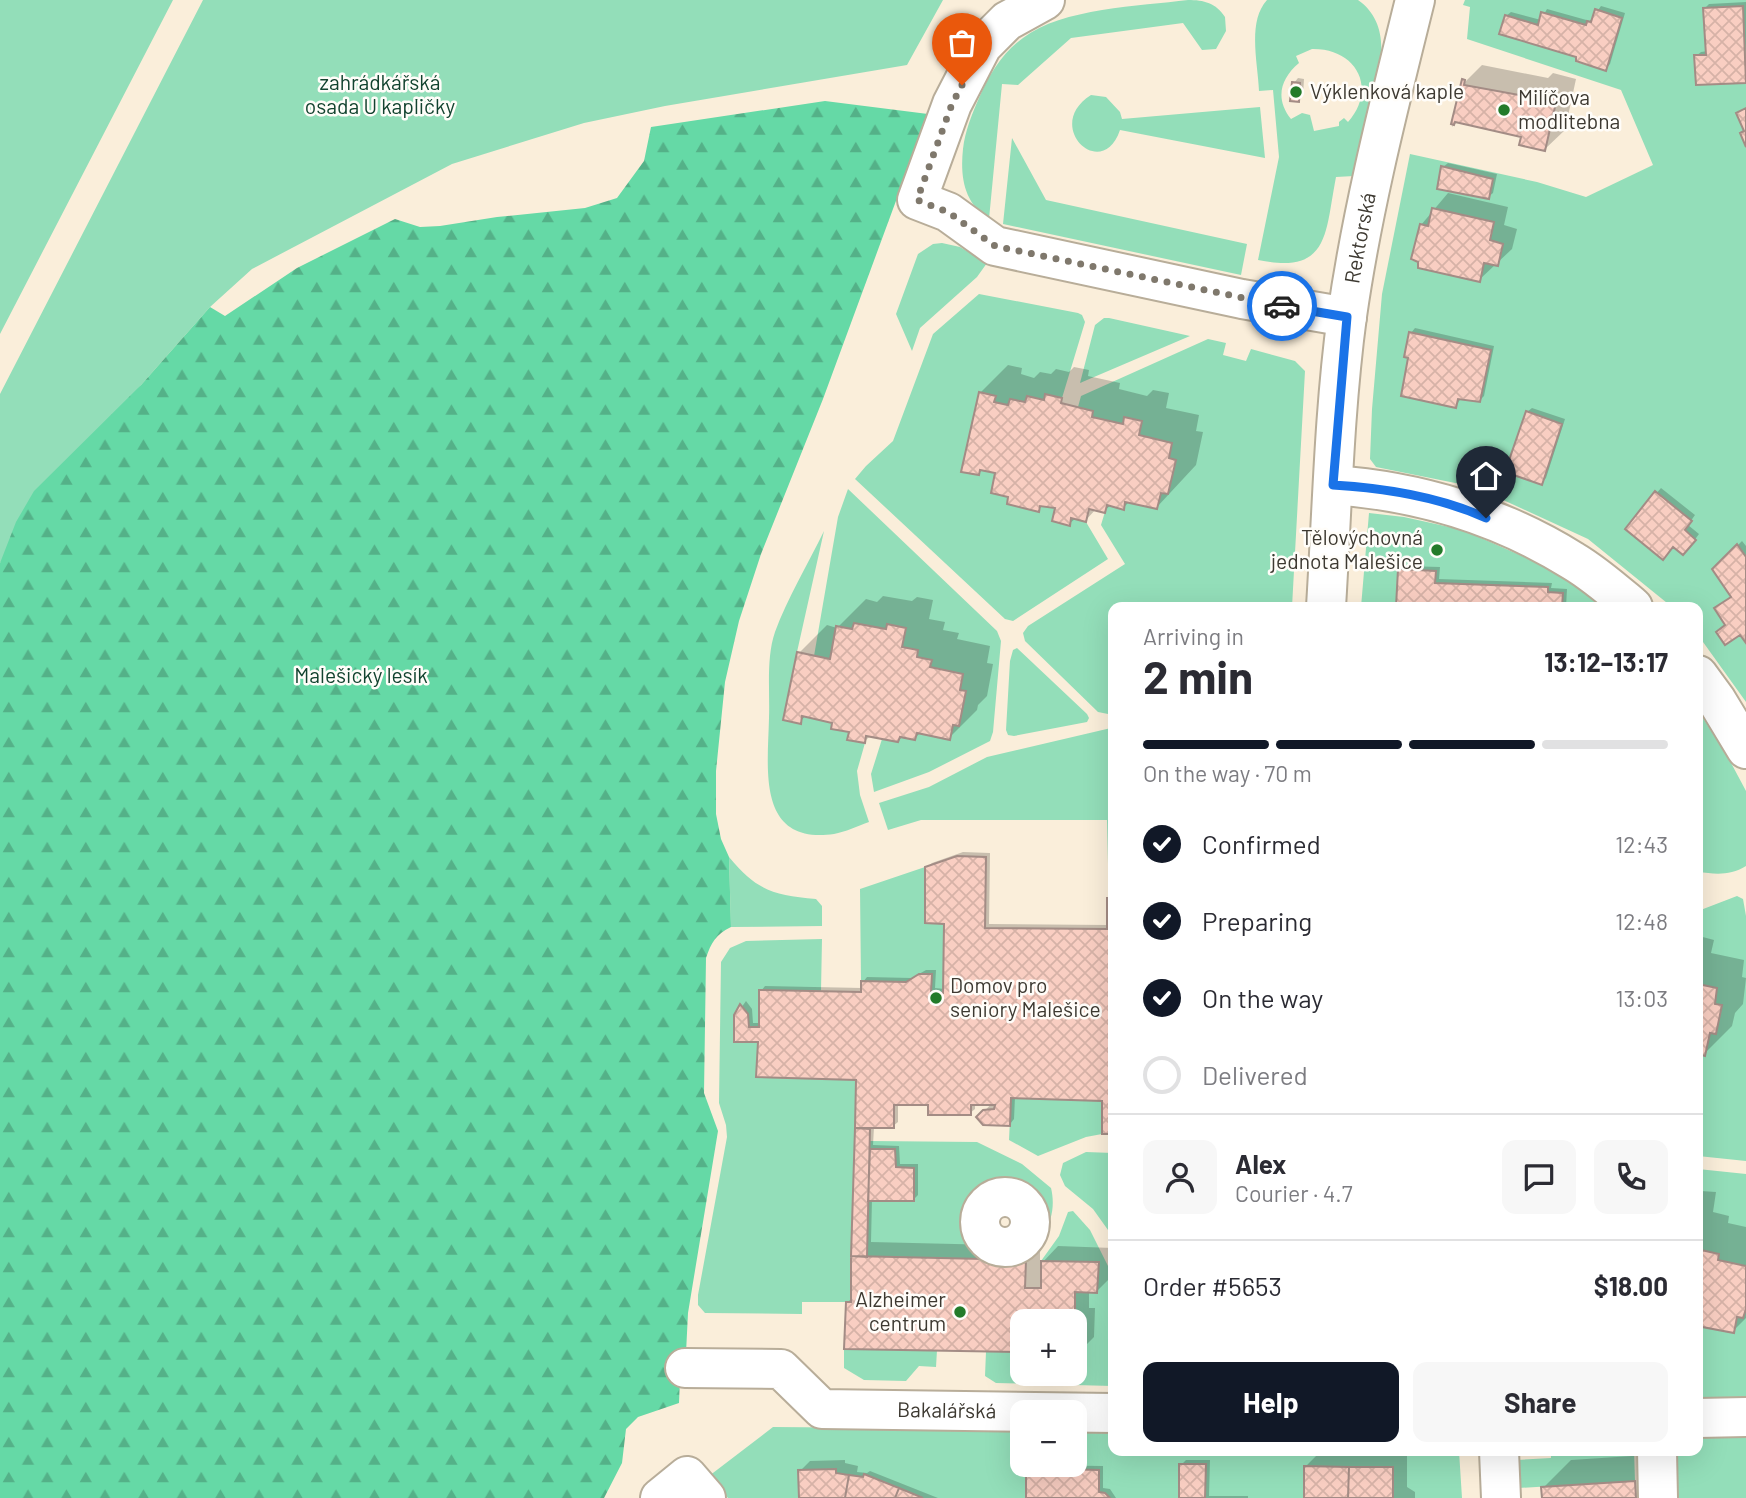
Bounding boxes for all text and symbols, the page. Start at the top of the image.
pin [932,13,992,85]
icon: bag [943,24,981,62]
park label: zahrádkářská osada U kapličky [305,69,456,118]
place label: Výklenková kaple [1310,78,1464,103]
marker: Výklenková kaple [1288,84,1304,100]
place label: Milíčova modlitebna [1518,84,1620,133]
marker: Milíčova modlitebna [1496,102,1512,118]
street label: Rektorská [1338,190,1380,285]
courier [1247,271,1317,341]
icon: car [1263,287,1301,325]
pin [1456,446,1516,518]
icon: home [1467,457,1505,495]
place label: Tělovýchovná jednota Malešice [1270,524,1423,573]
marker: Tělovýchovná jednota Malešice [1429,542,1445,558]
text: Arriving in [1143,622,1244,650]
text: 13:12–13:17 [1544,646,1668,677]
text: 2 min [1143,648,1253,703]
park label: Malešický lesík [294,662,428,687]
text: On the way · 70 m [1143,759,1312,787]
icon: check [1143,825,1181,863]
text: Confirmed [1202,828,1321,859]
text: 12:43 [1615,830,1668,858]
icon: check [1143,902,1181,940]
text: Preparing [1202,905,1312,936]
text: 12:48 [1615,907,1668,935]
place label: Domov pro seniory Malešice [950,972,1101,1021]
icon: check [1143,979,1181,1017]
text: On the way [1202,982,1323,1013]
text: 13:03 [1615,984,1668,1012]
marker: Domov pro seniory Malešice [928,990,944,1006]
text: Delivered [1202,1059,1308,1090]
button: person [1143,1140,1217,1214]
button: chat [1502,1140,1576,1214]
button: phone [1594,1140,1668,1214]
text: Alex [1235,1148,1286,1179]
text: Courier · 4.7 [1235,1179,1353,1207]
text: Order #5653 [1143,1270,1282,1301]
text: $18.00 [1594,1270,1668,1301]
place label: Alzheimer centrum [855,1286,946,1335]
marker: Alzheimer centrum [952,1304,968,1320]
map controls [1010,1309,1087,1477]
button: + [1010,1309,1087,1386]
button: Help [1143,1362,1399,1442]
button: Share [1413,1362,1668,1442]
street label: Bakalářská [897,1396,996,1422]
button: − [1010,1400,1087,1477]

